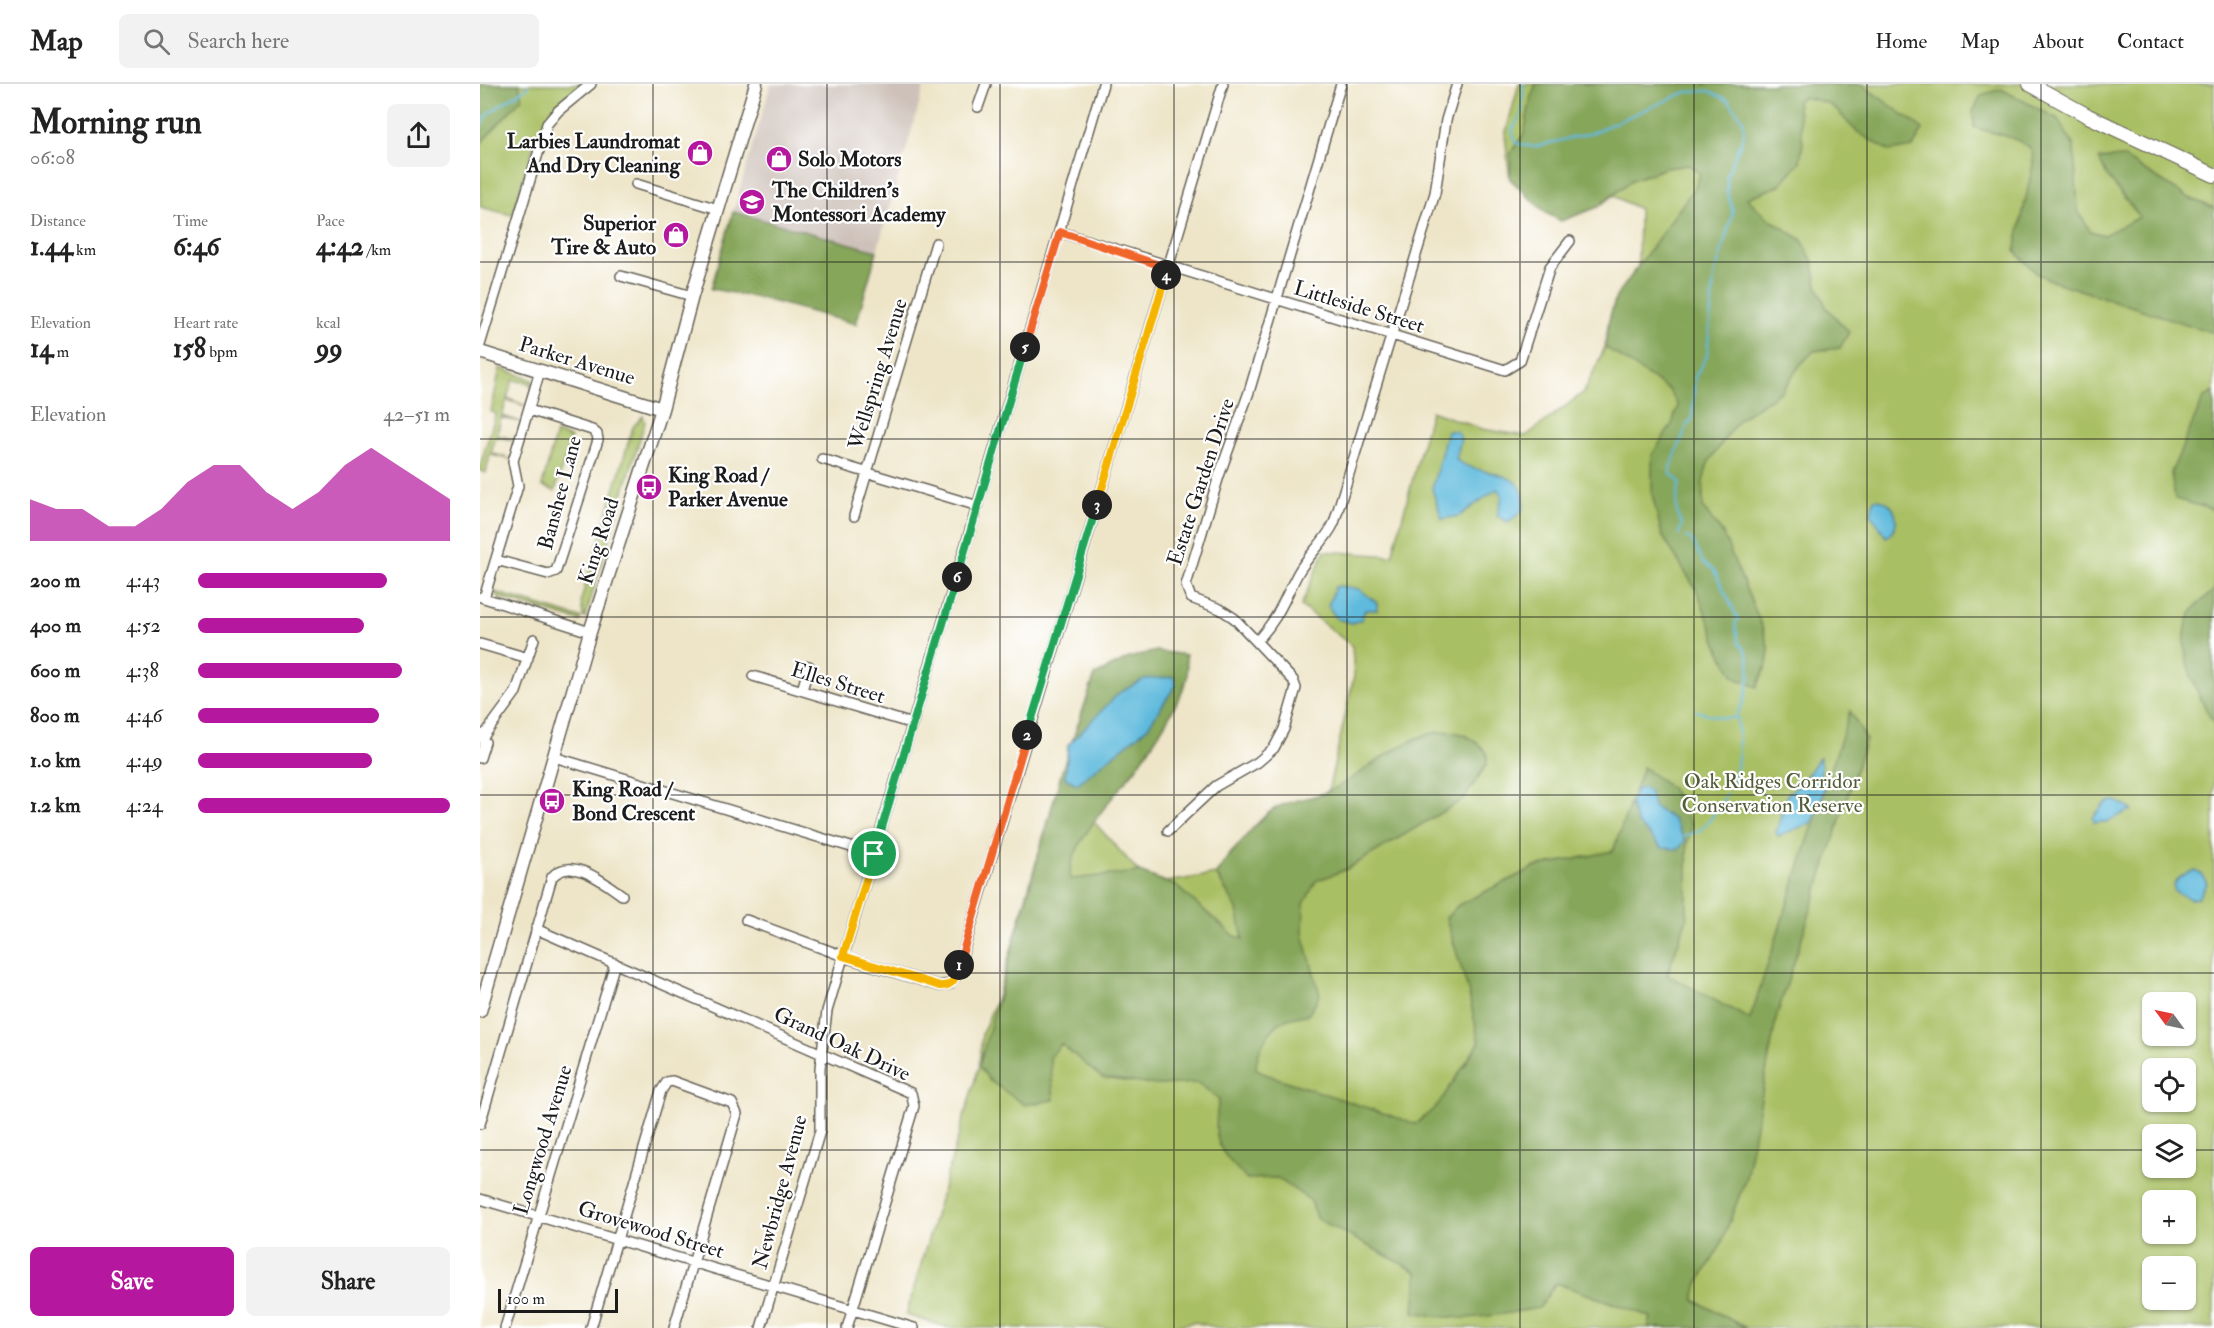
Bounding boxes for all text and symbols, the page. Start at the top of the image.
search box [119,14,539,68]
text: Map [30,24,83,59]
icon: search [140,25,173,58]
text: Search here [188,27,289,55]
text: Home [1875,28,1927,55]
text: Map [1960,28,2000,55]
text: About [2033,28,2084,55]
text: Contact [2117,28,2184,55]
text: Morning run [30,102,202,143]
button: share [387,104,450,167]
place label: Larbies Laundromat And Dry Cleaning [507,128,681,179]
shop icon: Larbies Laundromat And Dry Cleaning [685,138,715,168]
shop icon: Solo Motors [764,144,794,174]
text: 06:08 [30,145,75,170]
place label: Solo Motors [798,146,901,173]
place label: The Children’s Montessori Academy [771,177,946,228]
school or university icon: The Children’s Montessori Academy [737,187,767,217]
place label: Superior Tire & Auto [550,210,657,261]
text: Distance [30,211,86,231]
text: Time [173,211,208,231]
text: Pace [316,211,345,231]
shop icon: Superior Tire & Auto [661,220,691,250]
text: 1.44 [30,231,73,263]
text: 6:46 [173,231,220,263]
text: 4:42 [316,231,364,263]
text: km [73,240,96,260]
text: /km [364,240,391,260]
pin: 4 [1151,260,1181,290]
text: 4 [1162,265,1170,285]
street label: Littleside Street [1290,274,1428,340]
street label: Wellspring Avenue [842,295,914,454]
text: Elevation [30,313,91,333]
text: Heart rate [173,313,238,333]
text: kcal [316,313,341,333]
street label: Parker Avenue [516,331,638,391]
pin: 5 [1010,332,1040,362]
text: 14 [30,333,53,365]
text: 158 [173,333,206,365]
text: 99 [316,333,343,365]
text: 5 [1021,337,1029,357]
text: m [53,342,69,362]
text: bpm [206,342,238,362]
street label: Estate Garden Drive [1161,395,1241,569]
text: Elevation [30,402,106,427]
text: 42–51 m [383,402,450,427]
street label: Banshee Lane [532,433,588,553]
place label: King Road / Parker Avenue [668,462,788,513]
bus stop icon: King Road / Parker Avenue [634,472,664,502]
pin: 3 [1082,490,1112,520]
street label: King Road [572,494,626,588]
text: 3 [1094,495,1100,515]
pin: 6 [942,562,972,592]
text: 6 [953,567,961,587]
text: 200 m [30,568,80,593]
text: 4:43 [126,568,160,593]
text: 400 m [30,613,81,638]
text: 4:52 [126,613,161,638]
street label: Elles Street [788,656,888,710]
text: 600 m [30,658,80,683]
text: 4:38 [126,658,159,683]
text: 800 m [30,703,80,728]
text: 4:46 [126,703,163,728]
pin: 2 [1012,720,1042,750]
text: 2 [1023,725,1031,745]
text: 1.0 km [30,748,81,773]
text: 4:49 [126,748,163,773]
park label: Oak Ridges Corridor Conservation Reserve [1682,768,1863,819]
place label: King Road / Bond Crescent [572,776,695,827]
bus stop icon: King Road / Bond Crescent [537,786,567,816]
text: 1.2 km [30,793,80,818]
text: 4:24 [126,793,163,818]
pin [848,828,899,879]
icon: arrive [857,837,890,870]
pin: 1 [944,950,974,980]
text: 1 [956,955,962,975]
north arrow [2142,992,2196,1046]
map controls [2142,992,2196,1310]
street label: Grand Oak Drive [769,1001,915,1088]
button: locate [2142,1058,2196,1112]
street label: Longwood Avenue [507,1062,579,1218]
street label: Newbridge Avenue [746,1112,814,1272]
button: layers [2142,1124,2196,1178]
button: + [2142,1190,2196,1244]
street label: Grovewood Street [575,1195,728,1265]
button: Save [30,1247,234,1316]
button: Share [246,1247,450,1316]
button: − [2142,1256,2196,1310]
scale bar [498,1286,618,1314]
text: 100 m [507,1289,545,1309]

